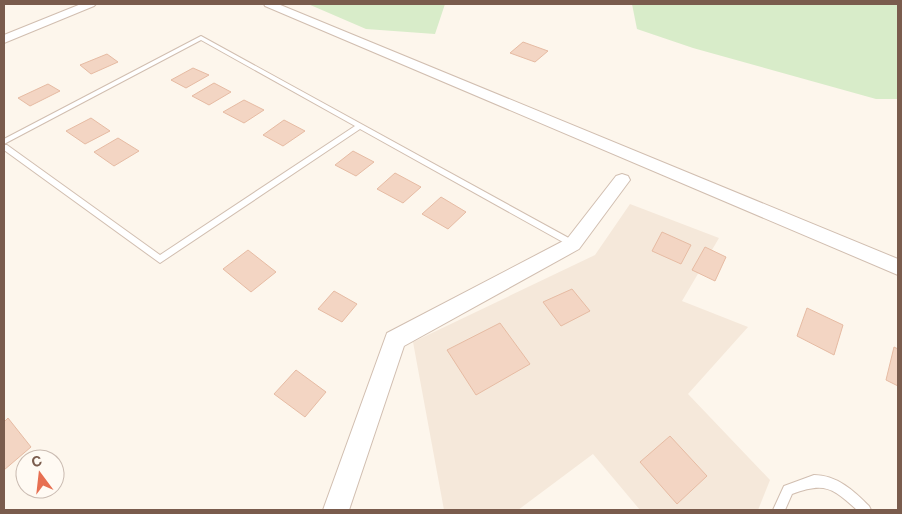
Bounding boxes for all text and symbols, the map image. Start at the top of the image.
north arrow [15,449,65,499]
text: С [29,451,44,471]

